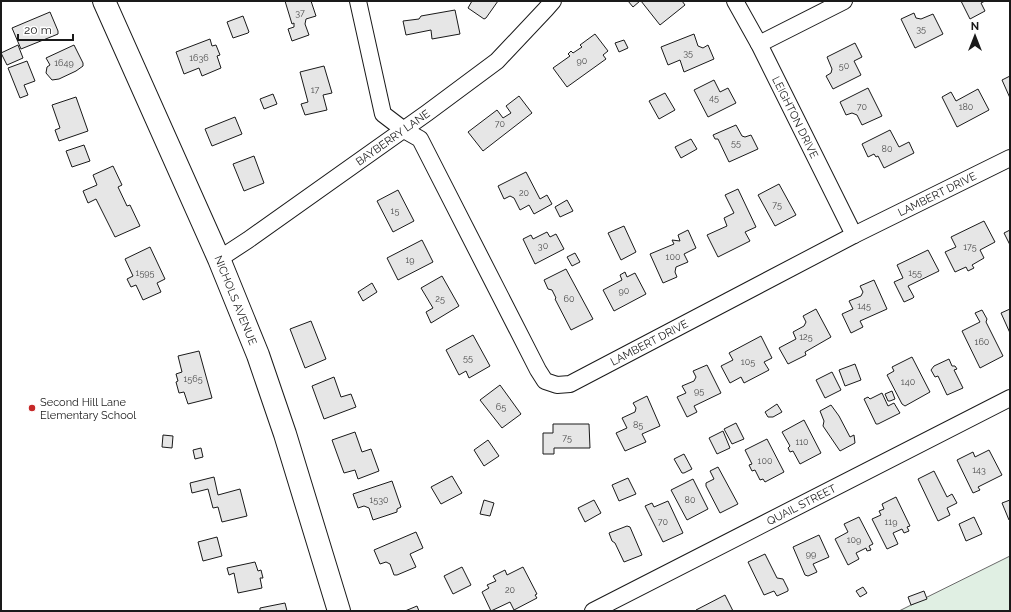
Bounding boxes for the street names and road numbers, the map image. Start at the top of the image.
street label: LEIGHTON DRIVE [770,74,821,161]
street label: BAYBERRY LANE [353,107,432,168]
street label: LAMBERT DRIVE [896,169,979,219]
street label: NICHOLS AVENUE [212,254,260,347]
street label: LAMBERT DRIVE [608,317,690,368]
street label: QUAIL STREET [765,481,838,528]

